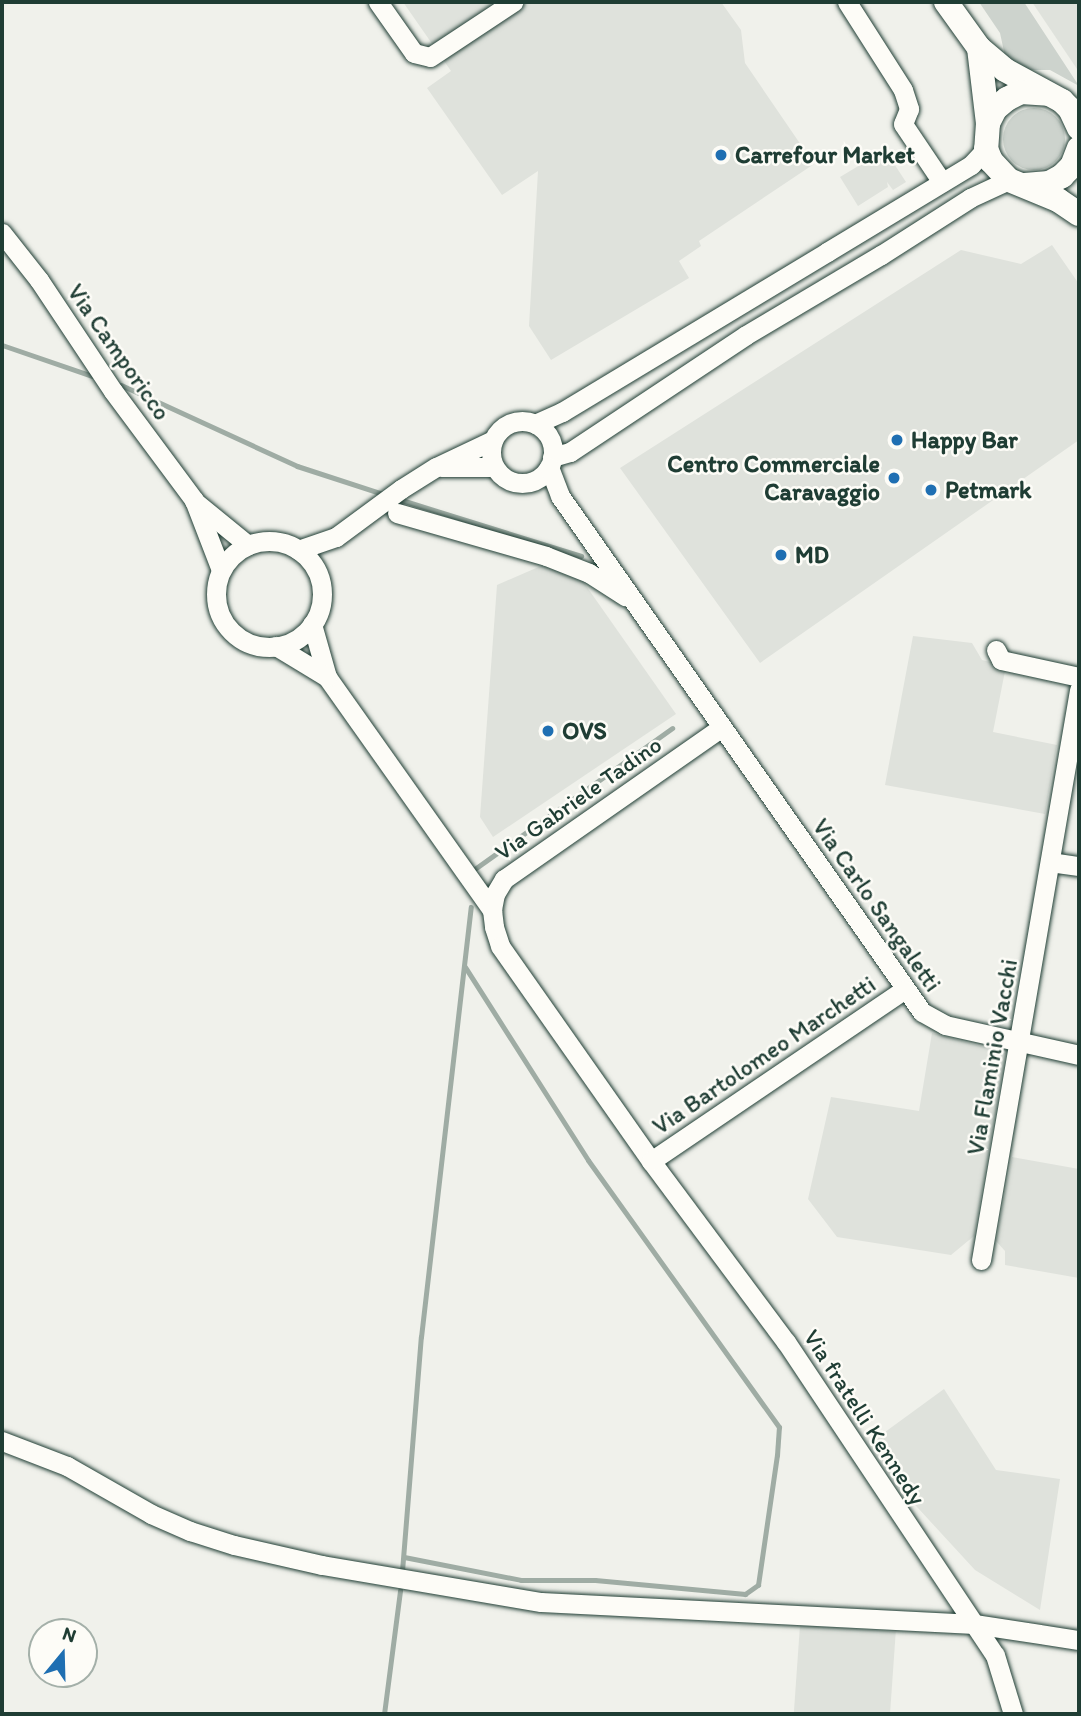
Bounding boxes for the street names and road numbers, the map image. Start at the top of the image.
street label: Via Camporicco [61,278,177,426]
street label: Via Gabriele Tadino [489,730,667,866]
street label: Via Carlo Sangaletti [807,813,947,997]
street label: Via Flaminio Vacchi [961,957,1023,1157]
street label: Via Bartolomeo Marchetti [647,969,881,1141]
street label: Via fratelli Kennedy [798,1324,932,1510]

